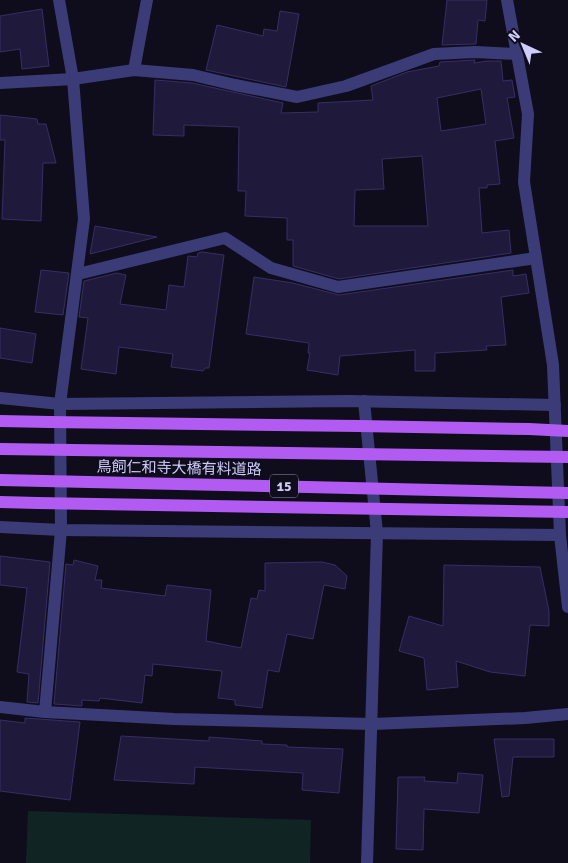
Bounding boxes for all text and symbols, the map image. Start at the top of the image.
north arrow [498,20,548,70]
text: N [505,27,524,46]
street label: 鳥飼仁和寺大橋有料道路 [96,458,262,478]
road number: 15 [270,474,298,498]

